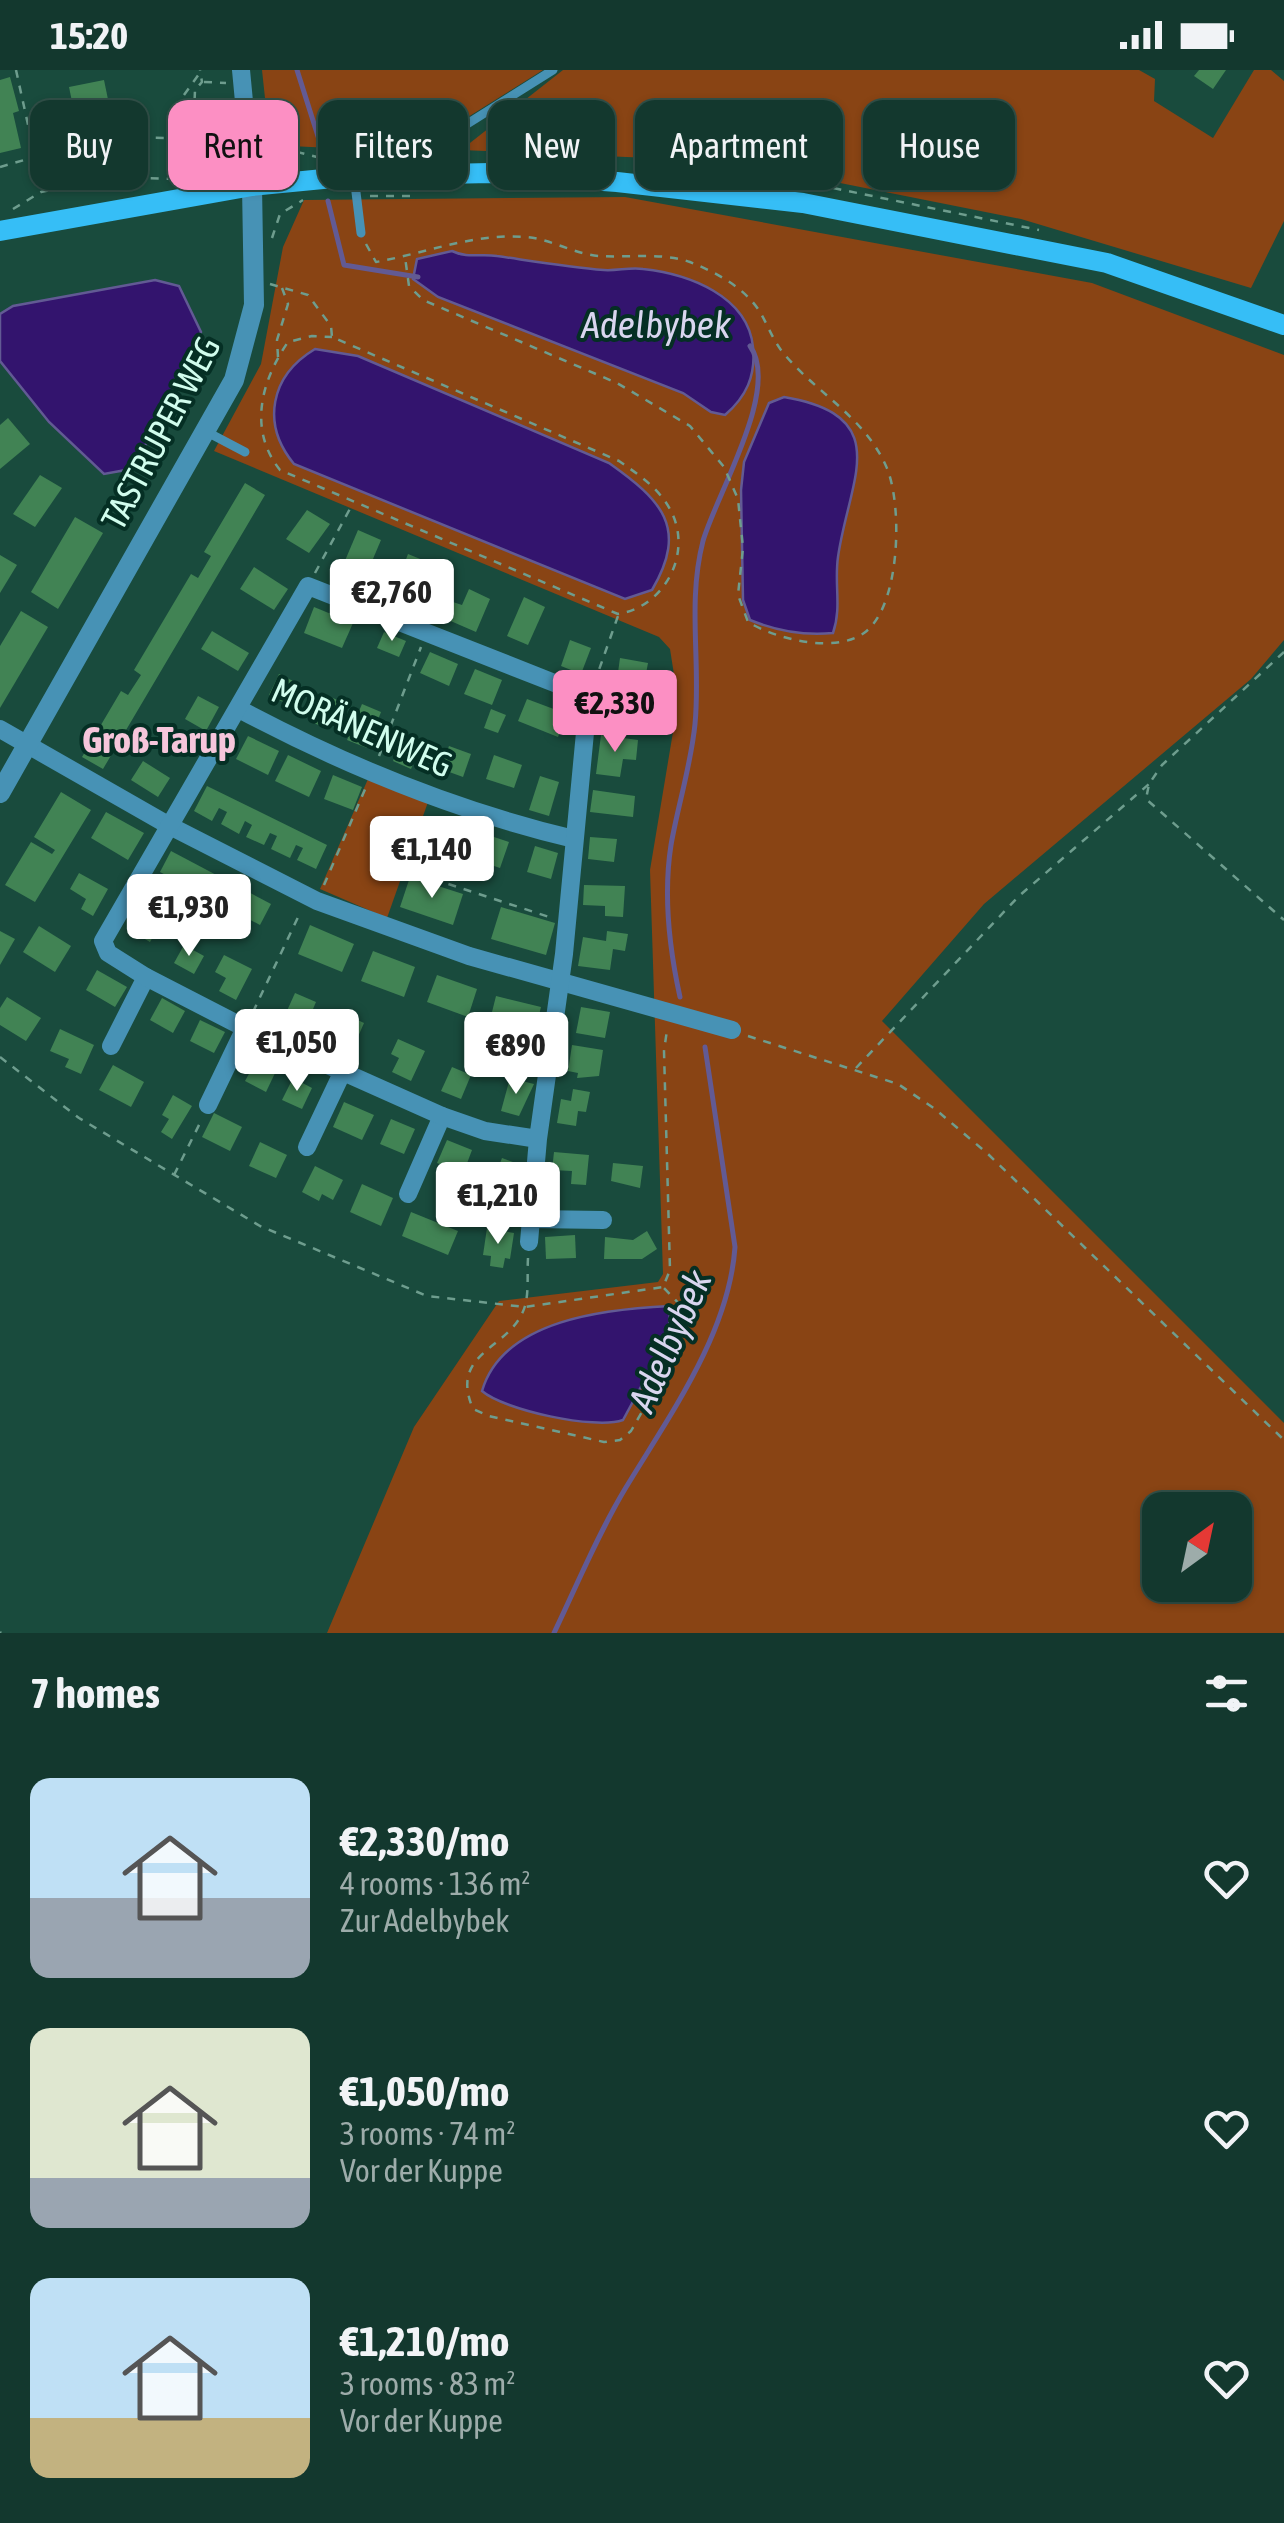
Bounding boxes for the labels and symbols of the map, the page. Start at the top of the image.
water label: Adelbybek [580,303,732,346]
street label: TASTRUPER WEG [93,329,228,536]
pin: €2,760 [311,559,473,644]
street label: MORÄNENWEG [266,669,459,785]
pin: €2,330 [534,670,696,755]
district label: Groß-Tarup [82,718,236,761]
pin: €1,140 [351,816,513,901]
pin: €1,930 [108,874,270,959]
pin: €1,050 [216,1009,378,1094]
pin: €890 [457,1012,575,1097]
pin: €1,210 [417,1162,579,1247]
water label: Adelbybek [619,1263,720,1419]
north arrow [1142,1492,1252,1602]

